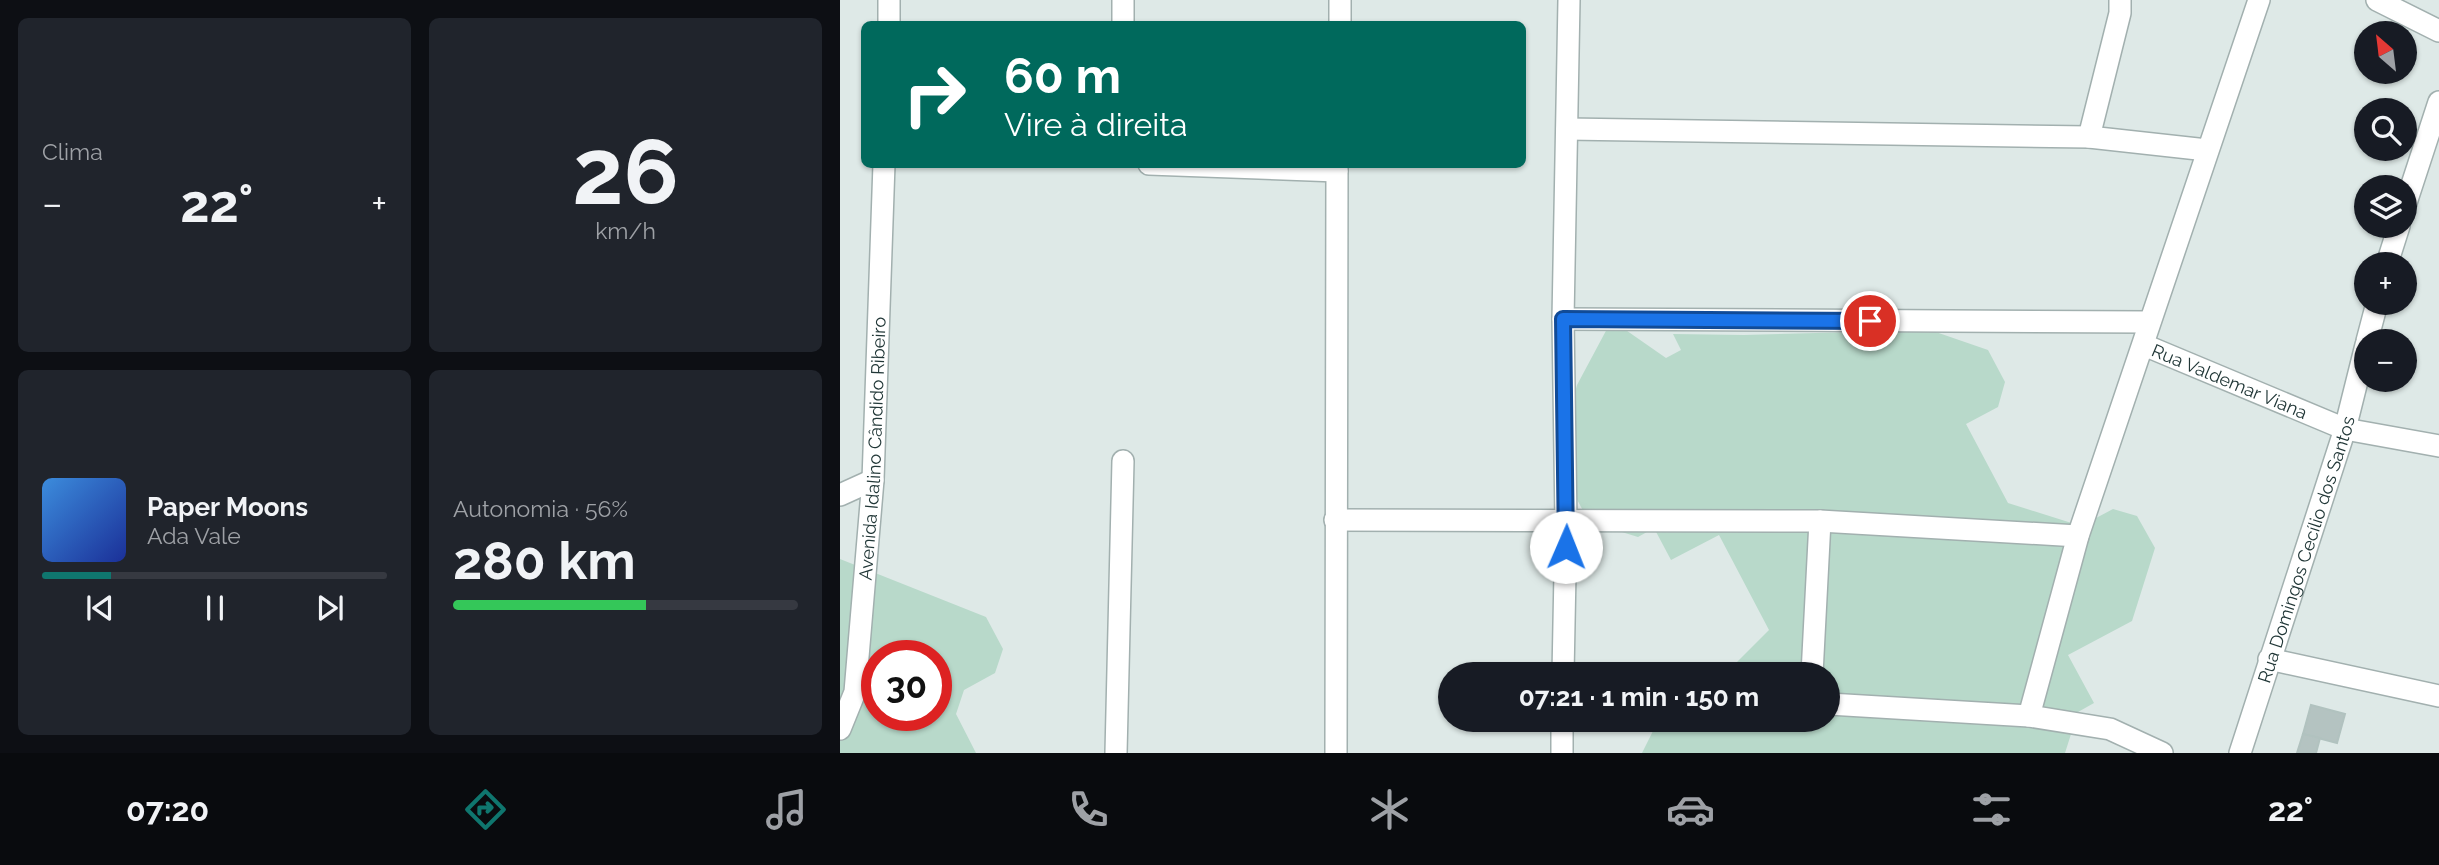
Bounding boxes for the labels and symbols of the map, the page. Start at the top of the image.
north arrow [2354,21,2417,84]
pin [1840,291,1900,351]
street label: Avenida Idalino Cândido Ribeiro [854,316,889,581]
street label: Rua Valdemar Viana [2149,339,2311,423]
street label: Rua Domingos Cecílio dos Santos [2253,414,2358,685]
position arrow [1529,510,1603,584]
speed limit sign: 30 [861,640,952,731]

